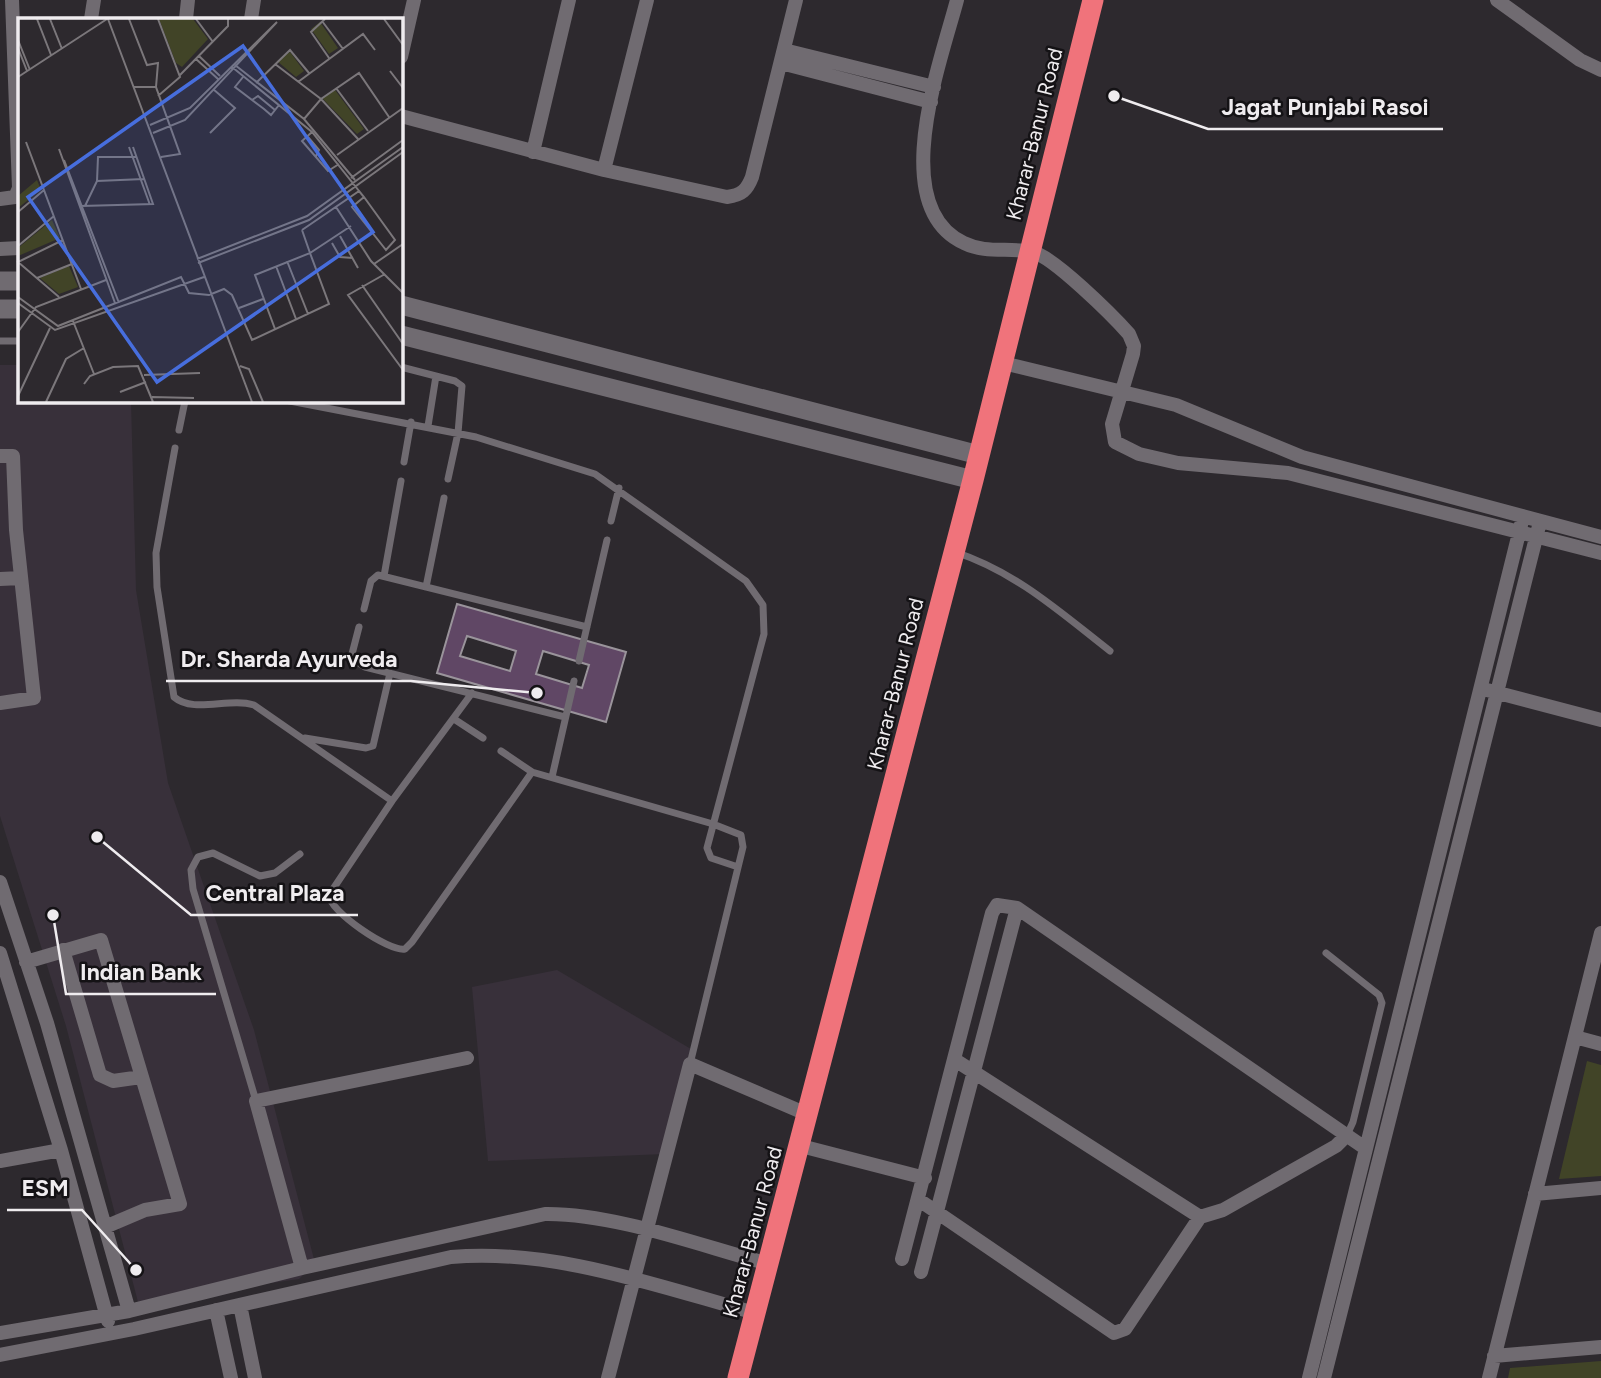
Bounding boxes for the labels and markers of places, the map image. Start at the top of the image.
callout: Jagat Punjabi Rasoi [1208,85,1443,129]
callout: Dr. Sharda Ayurveda [166,637,411,681]
callout: Central Plaza [191,871,358,915]
callout: Indian Bank [66,950,216,994]
callout: ESM [7,1166,82,1210]

